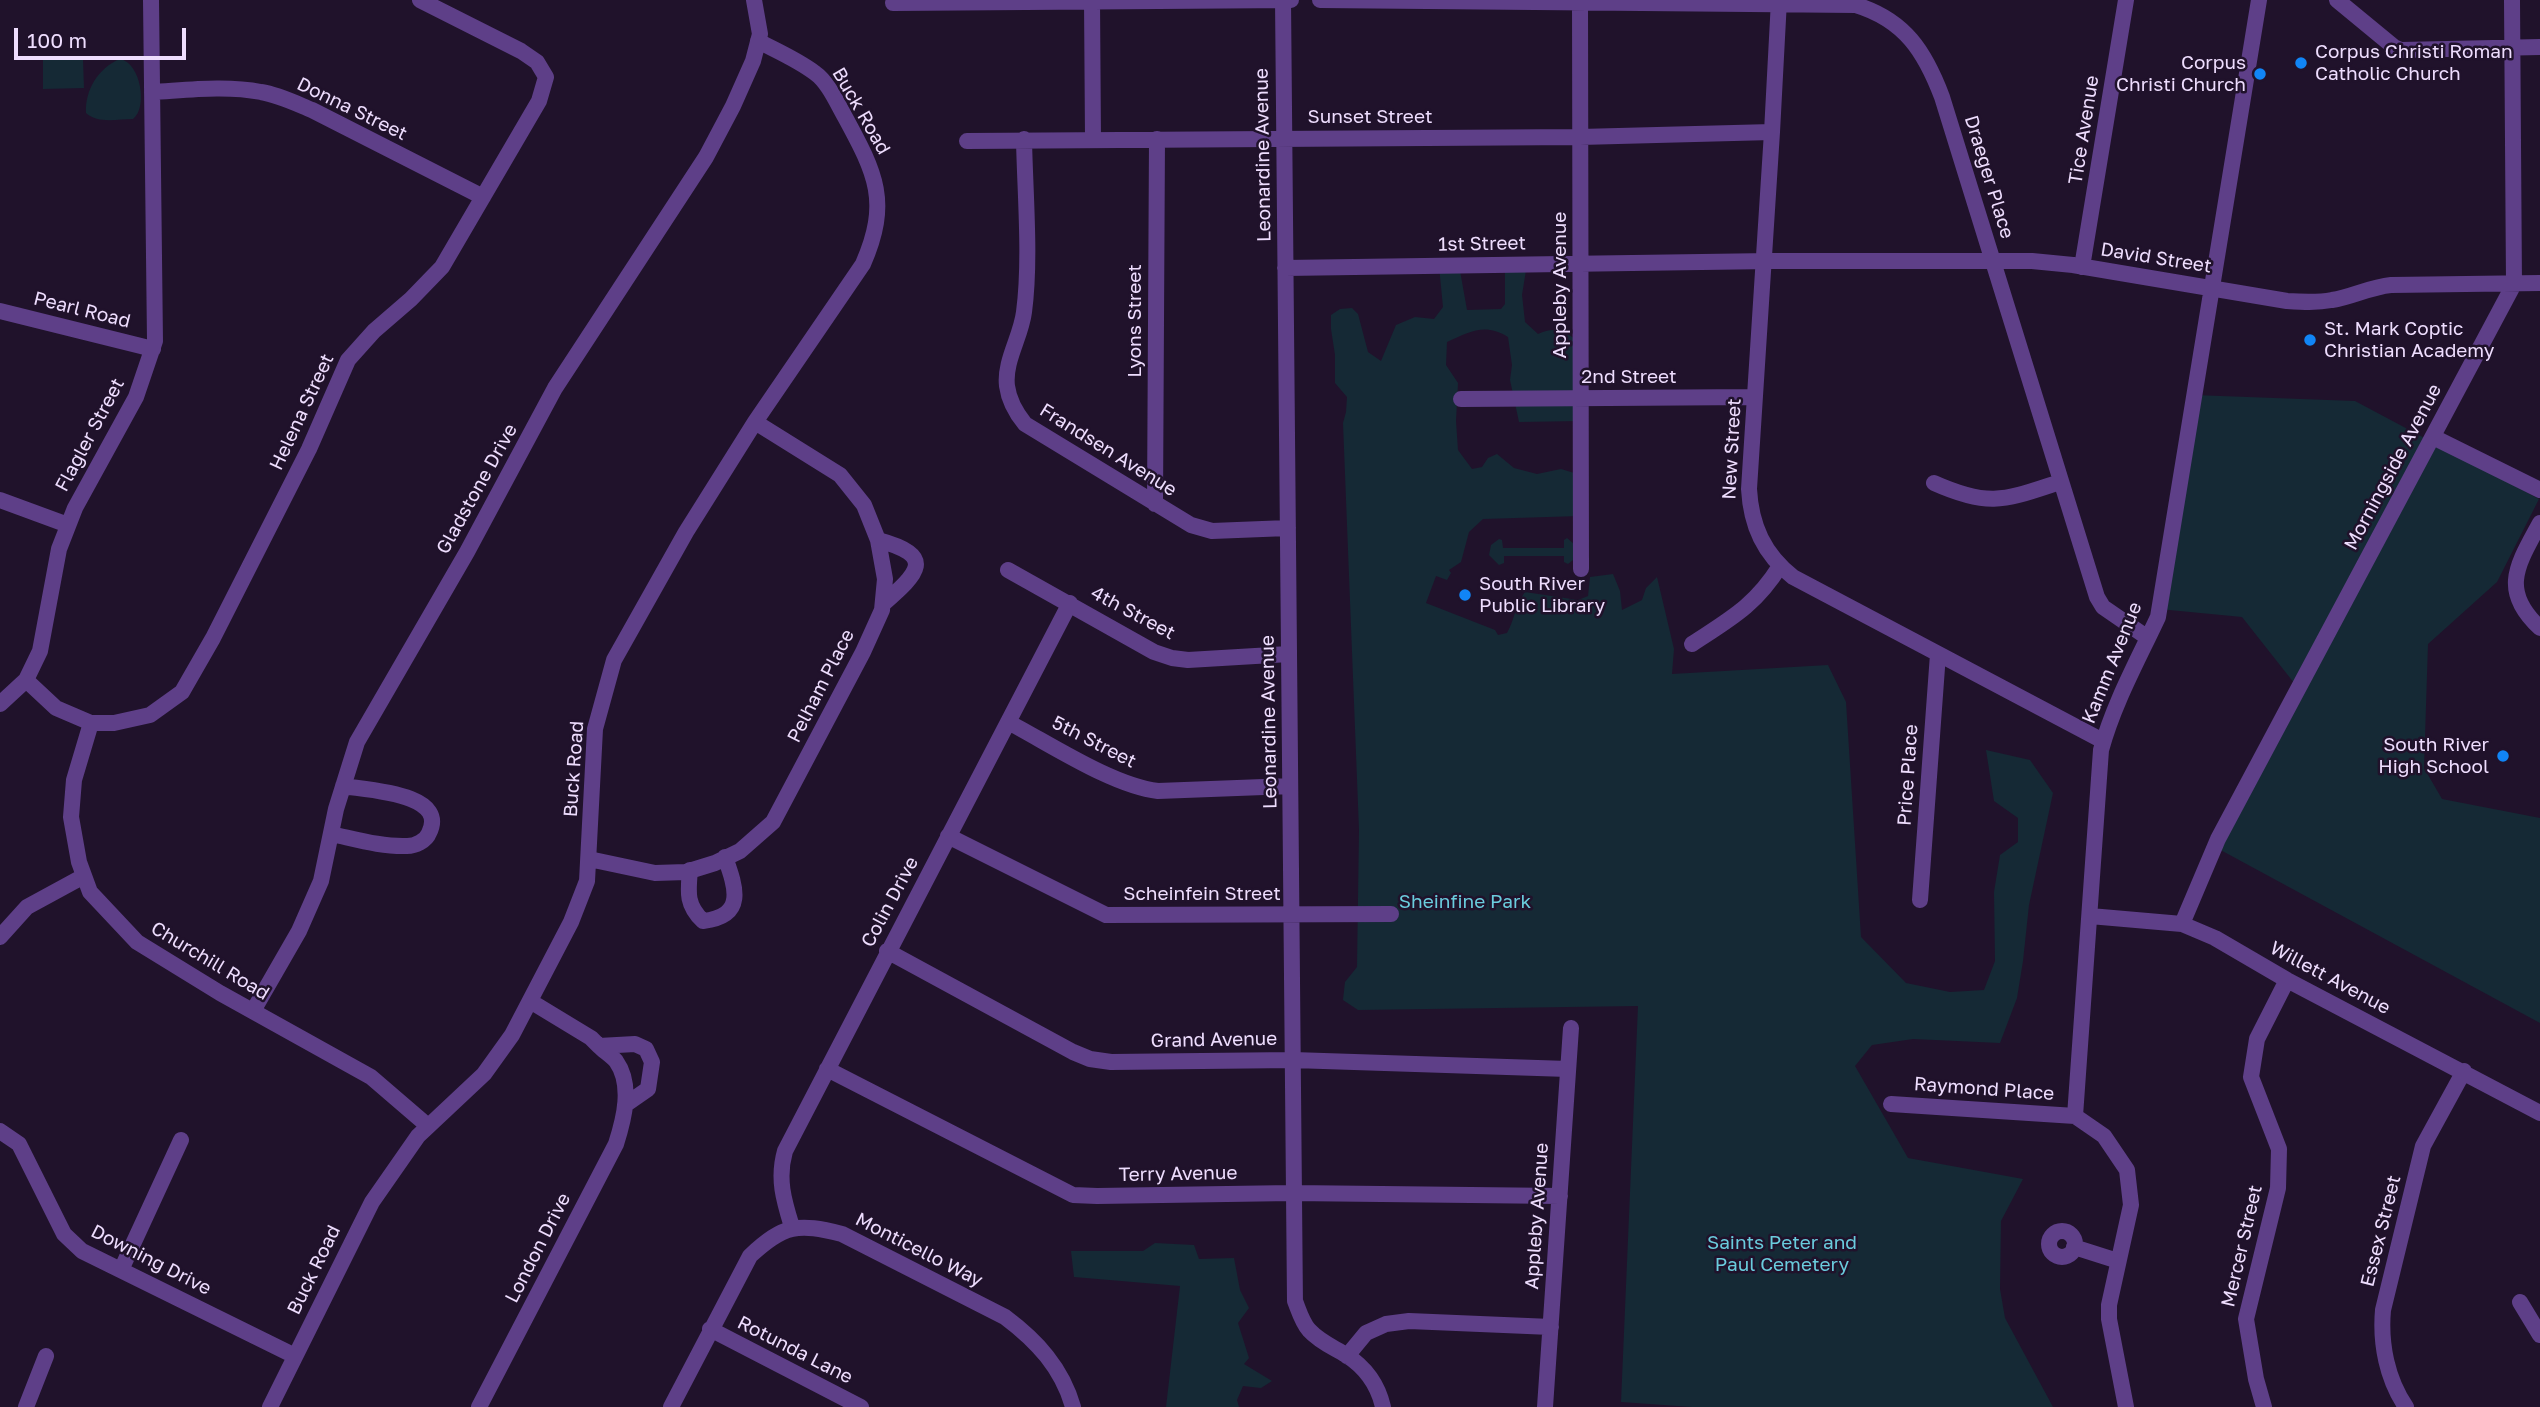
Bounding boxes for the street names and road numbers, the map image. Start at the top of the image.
street label: Buck Road [827,63,895,159]
street label: Leonardine Avenue [1250,68,1276,242]
street label: Donna Street [293,72,411,146]
street label: Tice Avenue [2064,74,2104,186]
street label: Sunset Street [1307,106,1433,128]
street label: Draeger Place [1959,113,2019,241]
street label: Appleby Avenue [1549,212,1571,358]
street label: 1st Street [1438,232,1526,256]
street label: David Street [2099,238,2213,278]
street label: Lyons Street [1124,264,1146,378]
street label: Pearl Road [31,287,133,333]
street label: Helena Street [265,350,339,474]
street label: 2nd Street [1581,366,1677,388]
street label: Flagler Street [51,374,129,496]
street label: Morningside Avenue [2340,380,2446,554]
street label: New Street [1718,398,1746,500]
street label: Frandsen Avenue [1035,399,1181,501]
street label: Gladstone Drive [432,420,522,558]
street label: 4th Street [1087,581,1179,645]
street label: Kamm Avenue [2077,599,2147,727]
street label: Pelham Place [783,626,859,746]
street label: Leonardine Avenue [1256,635,1282,809]
street label: 5th Street [1048,711,1140,773]
street label: Buck Road [559,720,589,818]
street label: Price Place [1893,723,1923,827]
street label: Colin Drive [857,853,923,951]
street label: Scheinfein Street [1123,883,1281,905]
street label: Churchill Road [147,917,273,1005]
street label: Willett Avenue [2266,937,2394,1019]
street label: Grand Avenue [1151,1027,1277,1053]
street label: Raymond Place [1913,1073,2055,1105]
street label: Appleby Avenue [1521,1142,1553,1290]
street label: Terry Avenue [1118,1162,1238,1186]
street label: Essex Street [2356,1173,2406,1289]
street label: Mercer Street [2217,1183,2267,1309]
street label: London Drive [501,1189,575,1307]
street label: Monticello Way [852,1208,986,1292]
street label: Downing Drive [87,1220,215,1300]
street label: Buck Road [283,1222,345,1318]
street label: Rotunda Lane [733,1311,857,1389]

